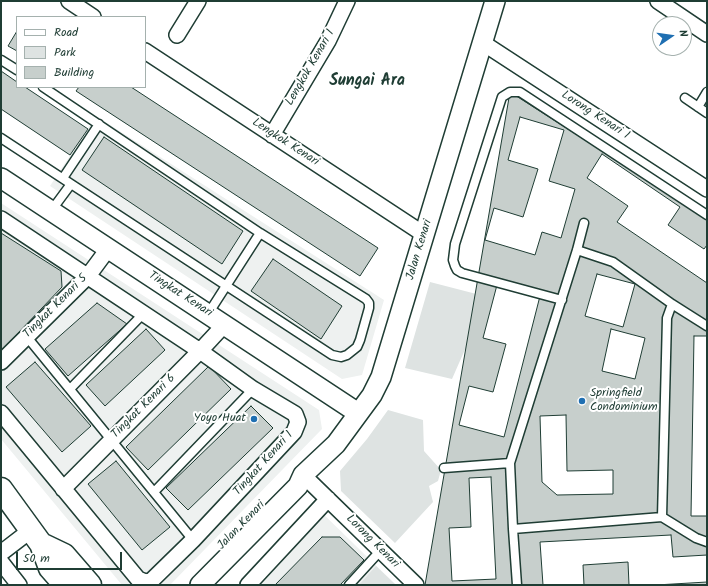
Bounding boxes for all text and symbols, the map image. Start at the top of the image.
legend [16,16,146,88]
north arrow [652,16,692,56]
text: Road [54,23,78,42]
street label: Lengkok Kenari 1 [283,27,339,109]
text: N [673,28,692,39]
text: Park [54,43,76,62]
text: Building [54,63,94,82]
district label: Sungai Ara [329,72,405,92]
street label: Lorong Kenari 1 [558,89,632,143]
street label: Lengkok Kenari [249,116,321,170]
street label: Jalan Kenari [404,218,436,282]
street label: Tingkat Kenari [145,269,215,321]
street label: Tingkat Kenari 5 [21,272,91,342]
street label: Tingkat Kenari 6 [109,372,179,442]
place label: Springfield Condominium [590,387,657,415]
marker: Springfield Condominium [577,396,587,406]
place label: Yoyo Huat [194,412,246,426]
marker: Yoyo Huat [249,414,259,424]
street label: Tingkat Kenari 1 [231,429,297,499]
street label: Jalan Kenari [215,499,269,553]
street label: Lorong Kenari [342,512,402,572]
scale bar [18,544,124,570]
text: 50 m [23,549,50,568]

